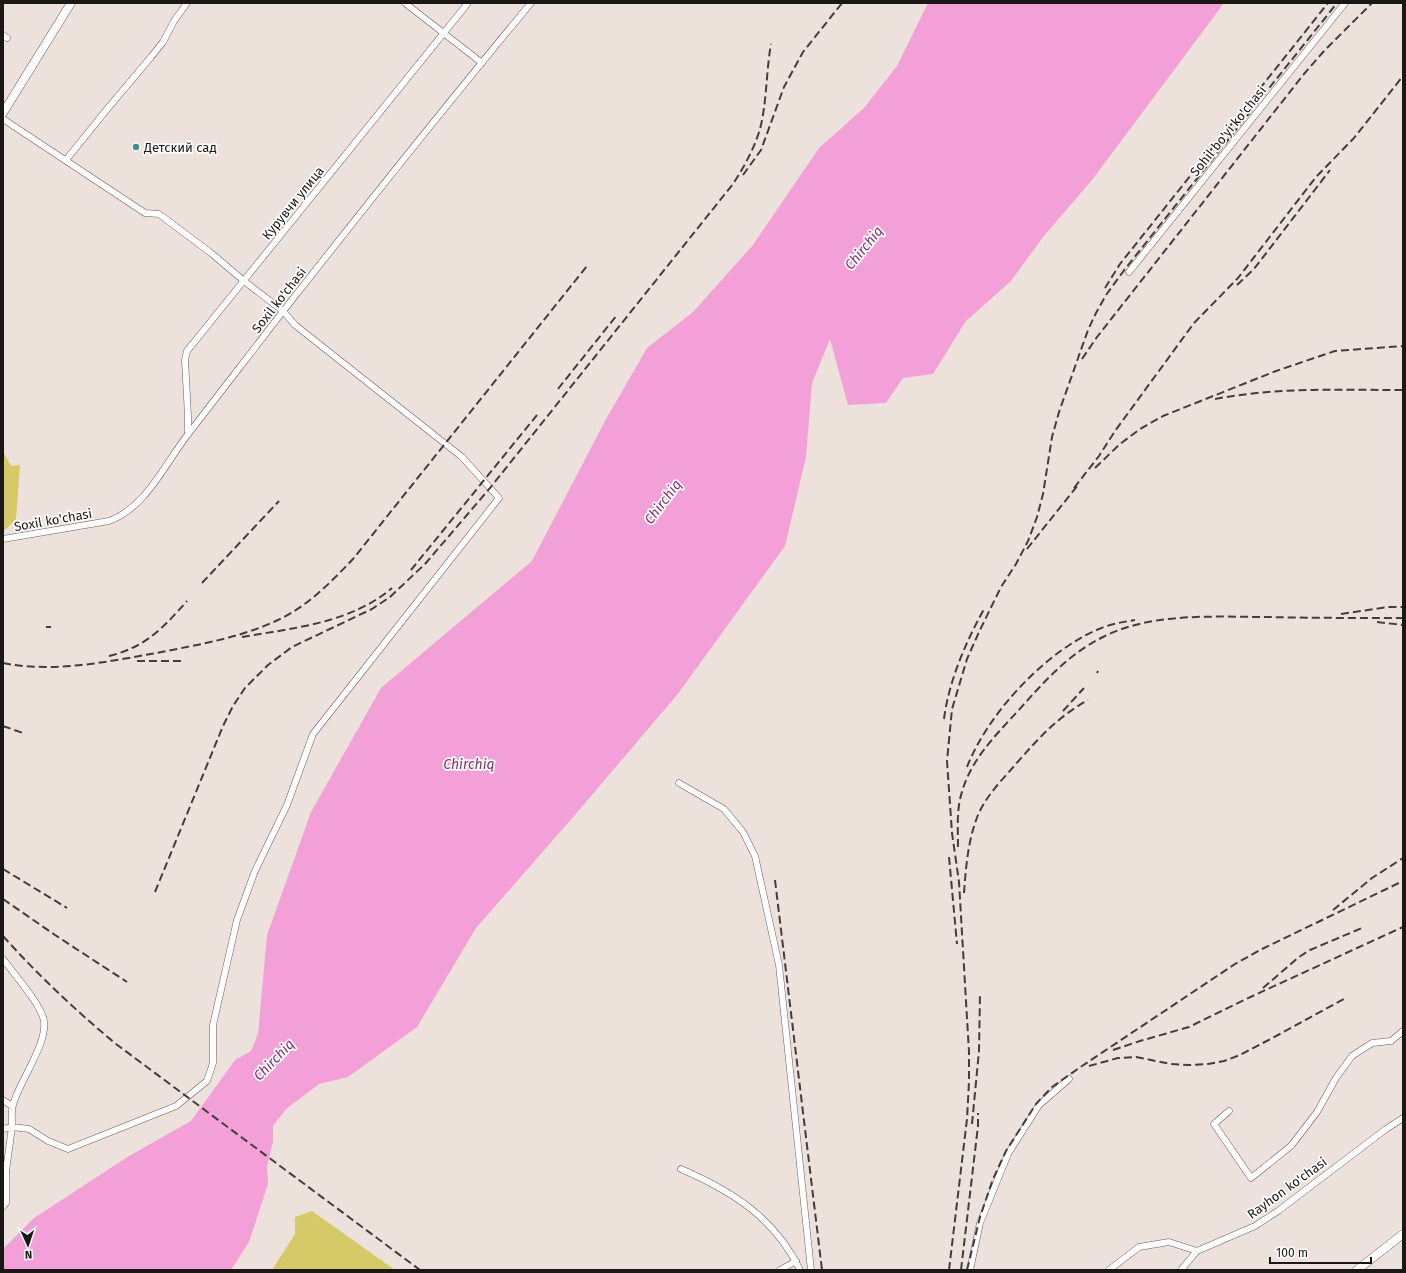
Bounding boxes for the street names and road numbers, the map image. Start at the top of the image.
street label: Sohil bo'yi ko'chasi [1187,83,1269,179]
street label: Курувчи улица [259,163,327,243]
street label: Soxil ko'chasi [249,264,309,336]
street label: Soxil ko'chasi [13,506,93,534]
street label: Rayhon ko'chasi [1244,1154,1330,1222]

